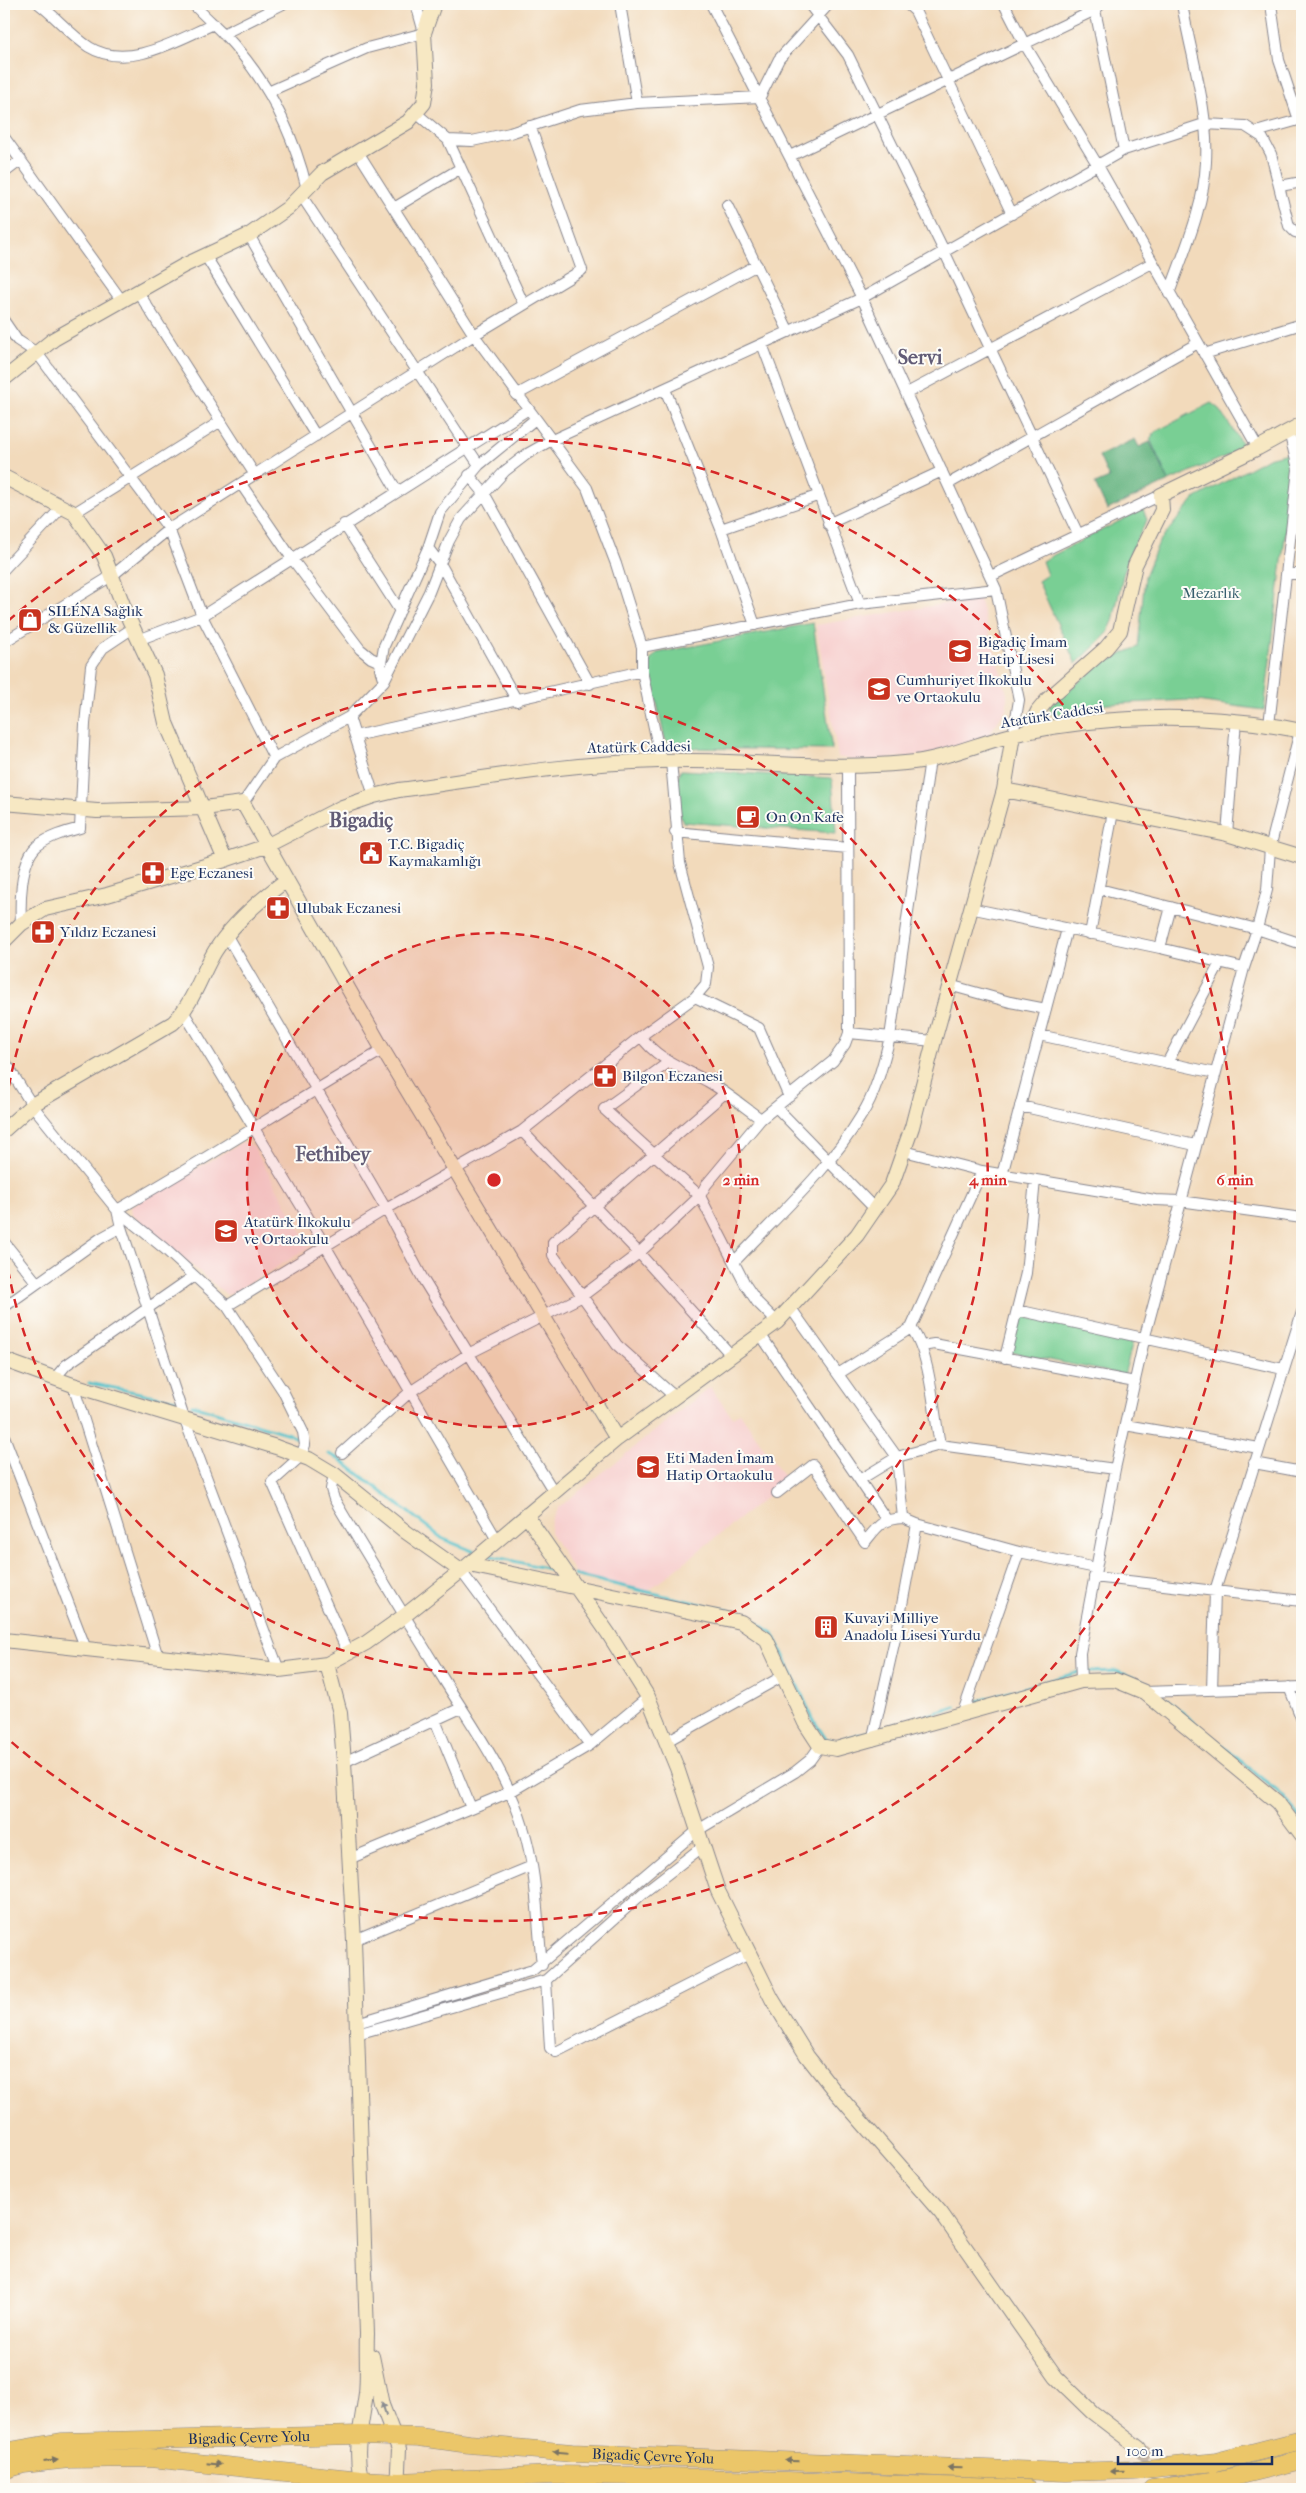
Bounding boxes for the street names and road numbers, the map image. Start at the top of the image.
street label: Atatürk Caddesi [998,698,1105,732]
street label: Atatürk Caddesi [586,737,692,757]
street label: Bigadiç Çevre Yolu [188,2427,311,2448]
street label: Bigadiç Çevre Yolu [592,2445,715,2467]

